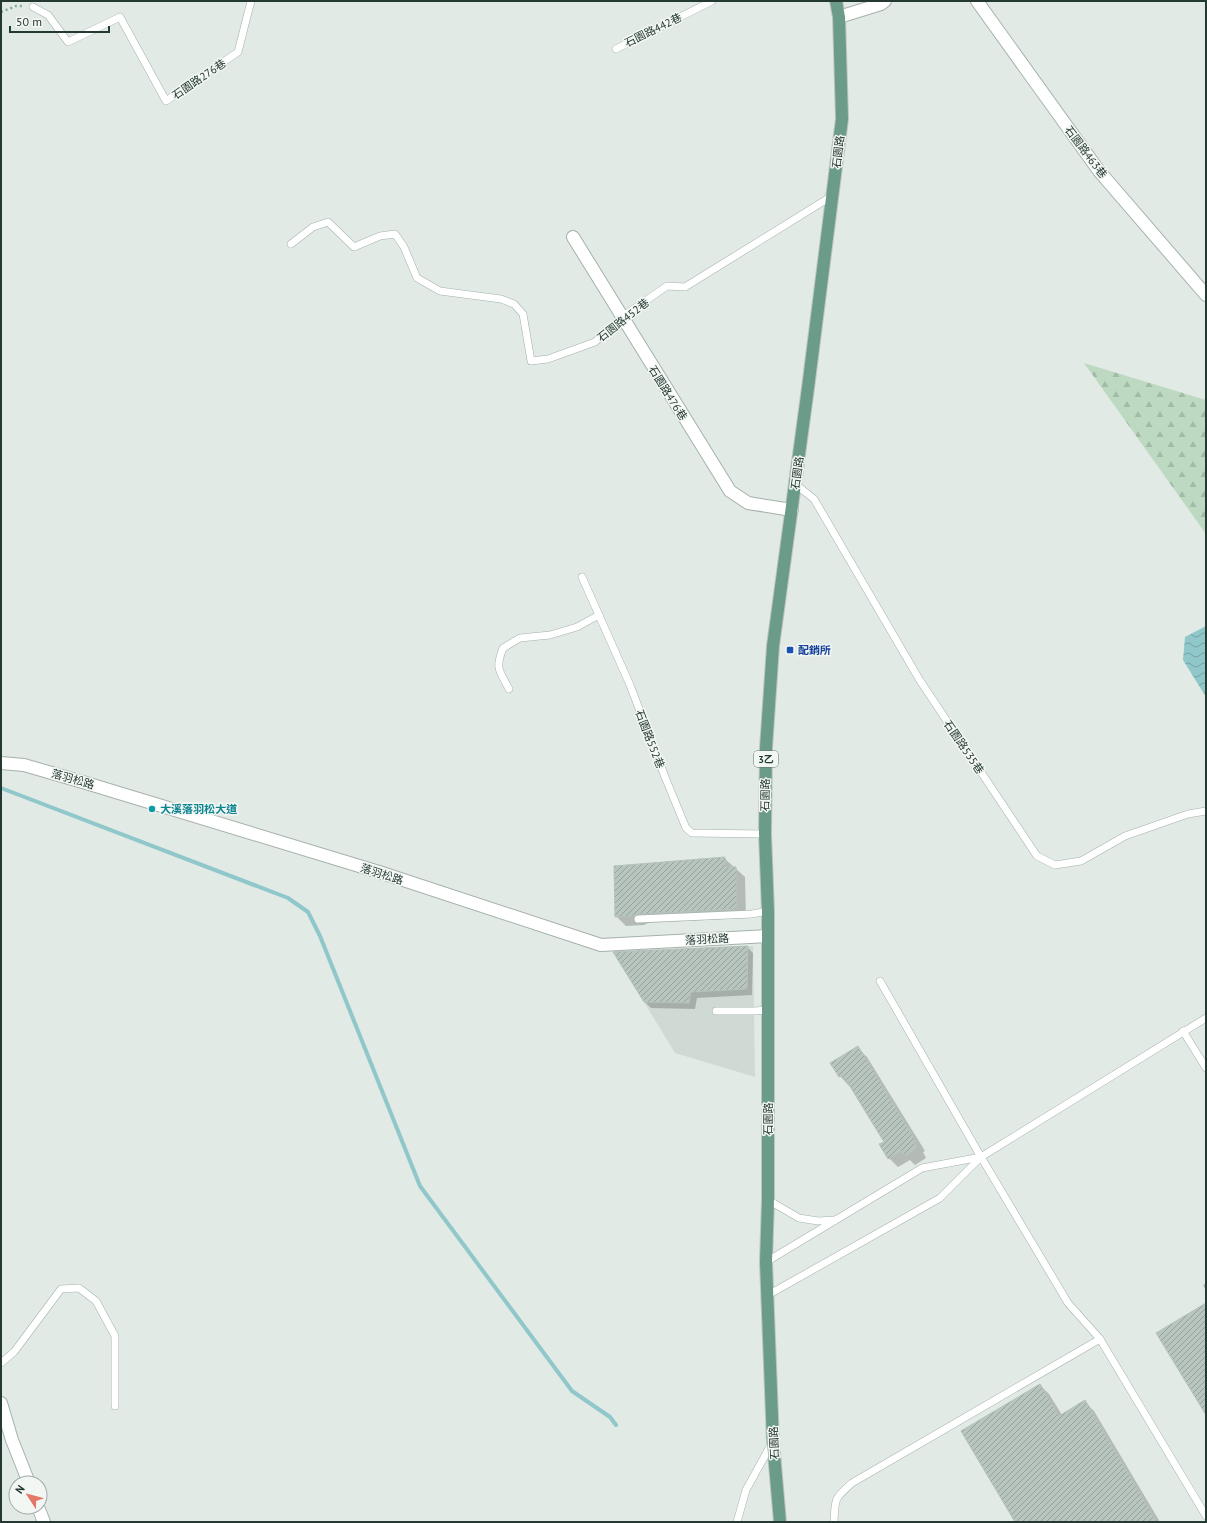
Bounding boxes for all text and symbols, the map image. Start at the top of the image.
scale bar [10,8,109,34]
street label: 石園路442巷 [622,10,684,50]
text: 50 m [16,14,42,29]
street label: 石園路276巷 [169,56,229,102]
street label: 石園路463巷 [1062,123,1110,181]
street label: 石園路 [829,135,847,169]
street label: 石園路452巷 [594,295,652,345]
street label: 石園路476巷 [646,363,690,423]
street label: 石園路 [788,456,806,490]
place label: 配銷所 [798,643,831,657]
marker: 配銷所 [785,645,795,655]
street label: 石園路552巷 [632,708,668,770]
street label: 石園路535巷 [941,717,987,777]
road number: 3乙 [754,751,778,767]
street label: 落羽松路 [50,766,96,792]
street label: 石園路 [758,778,772,812]
place label: 大溪落羽松大道 [160,802,238,816]
marker: 大溪落羽松大道 [147,804,157,814]
street label: 落羽松路 [359,861,405,887]
street label: 落羽松路 [685,931,729,947]
street label: 石園路 [761,1103,775,1136]
street label: 石園路 [766,1426,782,1460]
north arrow [8,1475,48,1515]
text: N [12,1482,28,1496]

